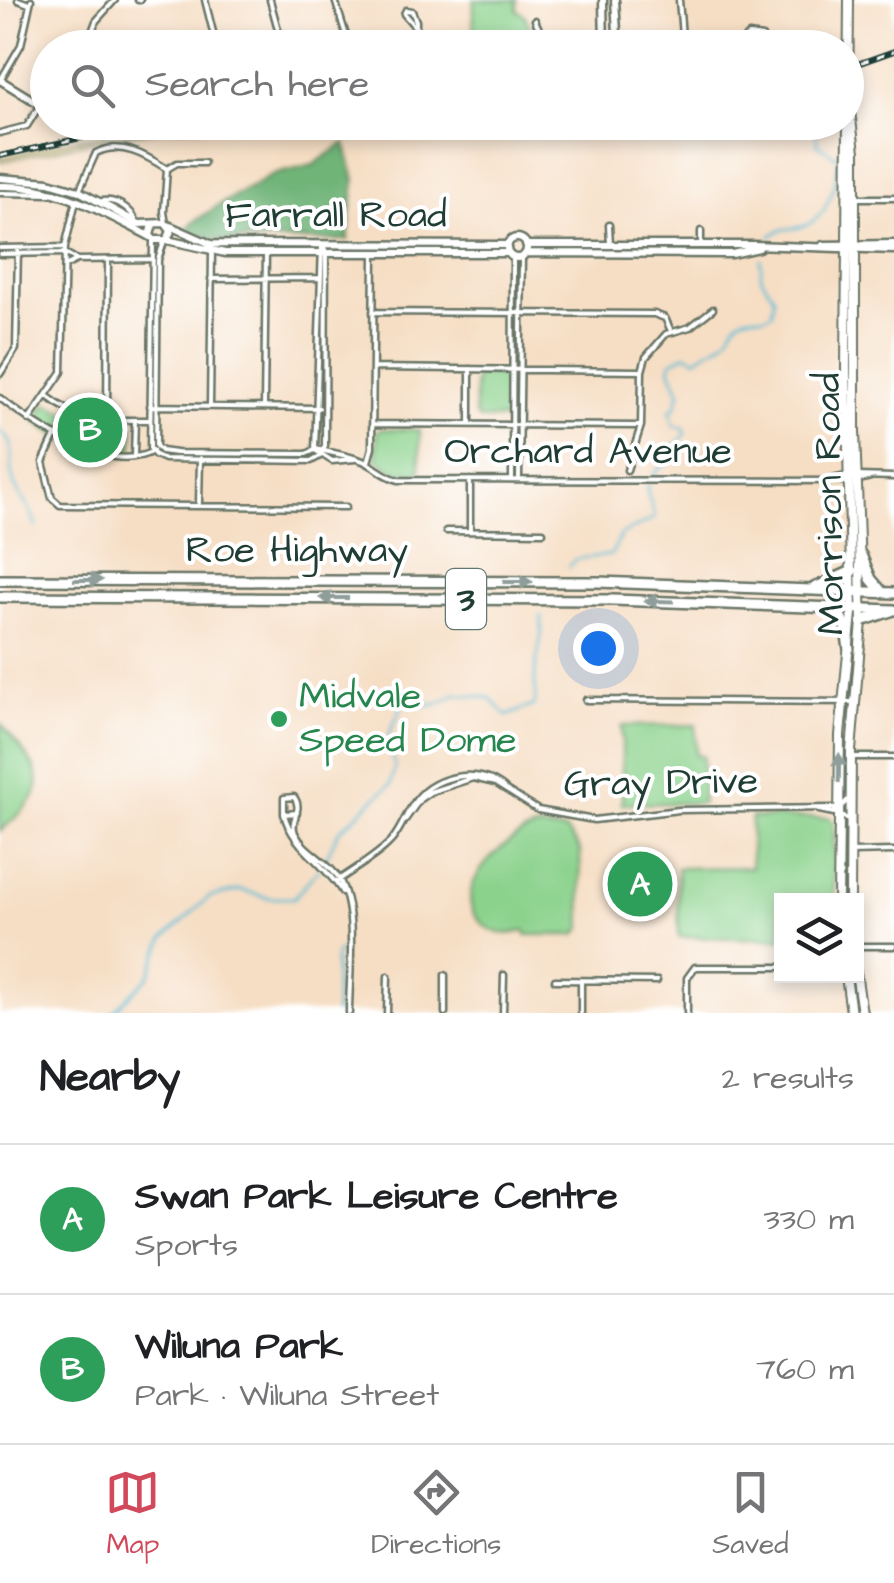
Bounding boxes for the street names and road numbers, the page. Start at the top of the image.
street label: Farrall Road [225,190,447,242]
street label: Morrison Road [802,372,858,636]
street label: Orchard Avenue [444,426,732,478]
street label: Roe Highway [186,525,408,578]
road number: 3 [446,569,486,629]
street label: Gray Drive [563,755,759,812]

